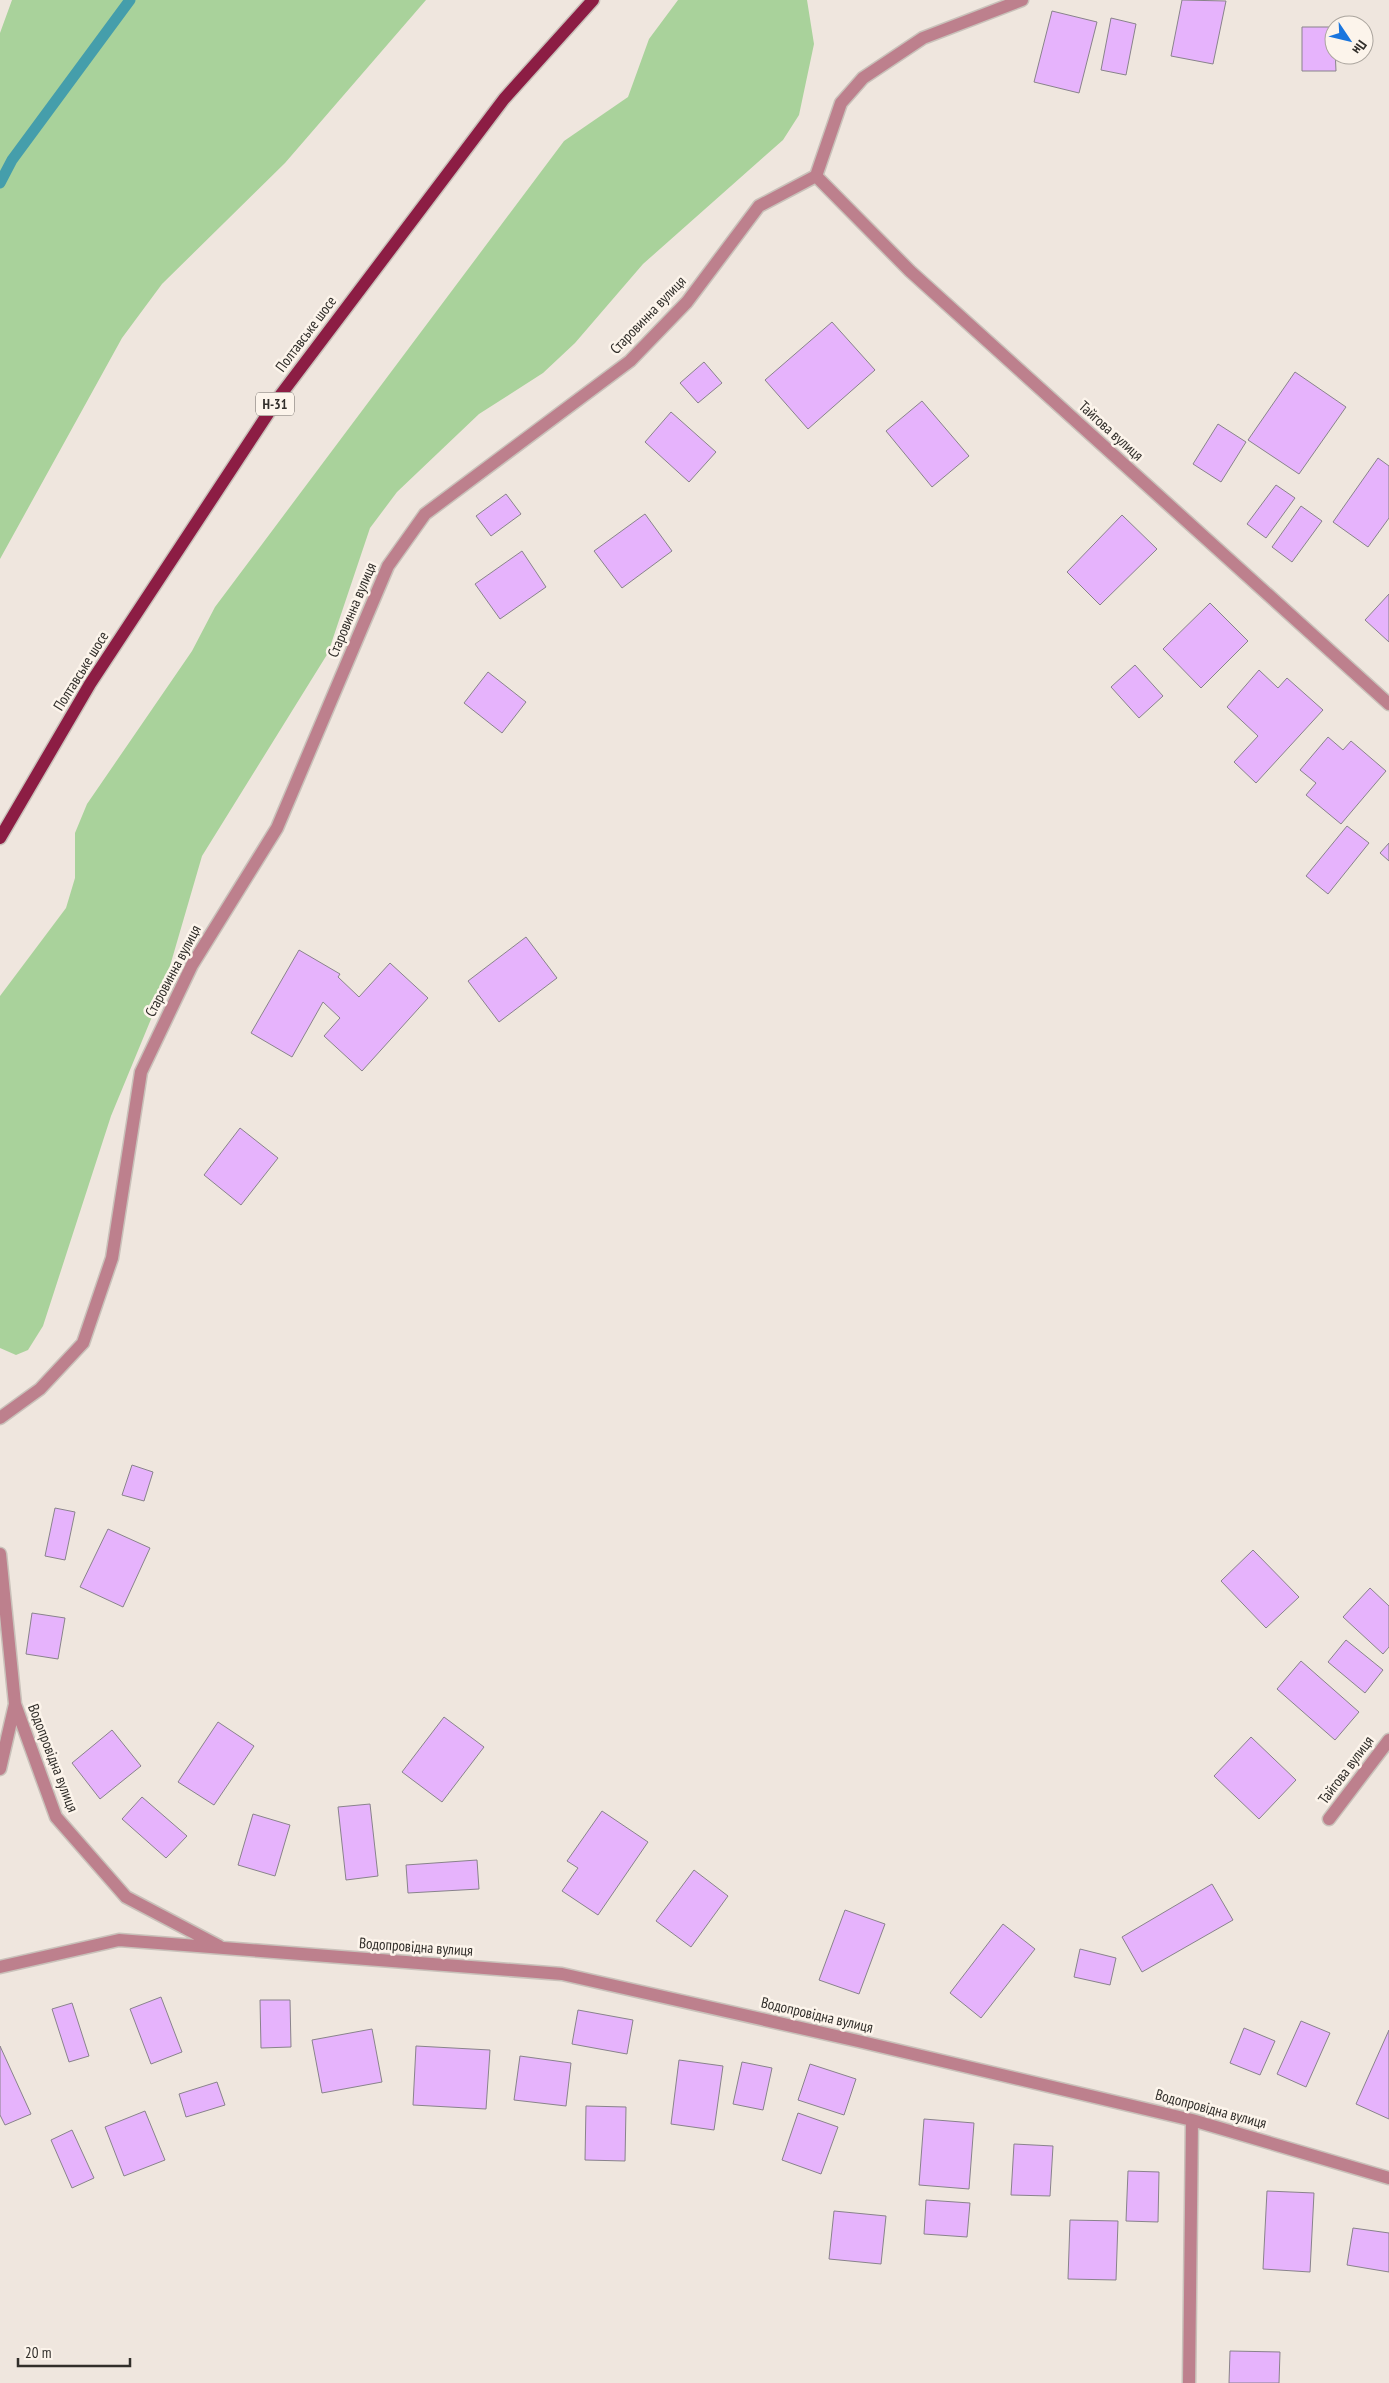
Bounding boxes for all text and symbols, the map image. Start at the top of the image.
north arrow [1324,15,1374,65]
text: Пн [1348,37,1371,58]
street label: Старовинна вулиця [606,271,690,358]
street label: Полтавське шосе [271,292,340,375]
road number: Н-31 [256,392,294,416]
street label: Тайгова вулиця [1075,397,1148,465]
street label: Старовинна вулиця [323,559,380,660]
street label: Полтавське шосе [49,628,112,714]
street label: Старовинна вулиця [140,921,205,1020]
street label: Водопровідна вулиця [24,1701,83,1815]
street label: Тайгова вулиця [1314,1732,1378,1808]
street label: Водопровідна вулиця [358,1933,474,1960]
street label: Водопровідна вулиця [759,1992,875,2037]
street label: Водопровідна вулиця [1153,2085,1269,2133]
scale bar [18,2336,130,2368]
text: 20 m [25,2343,51,2362]

